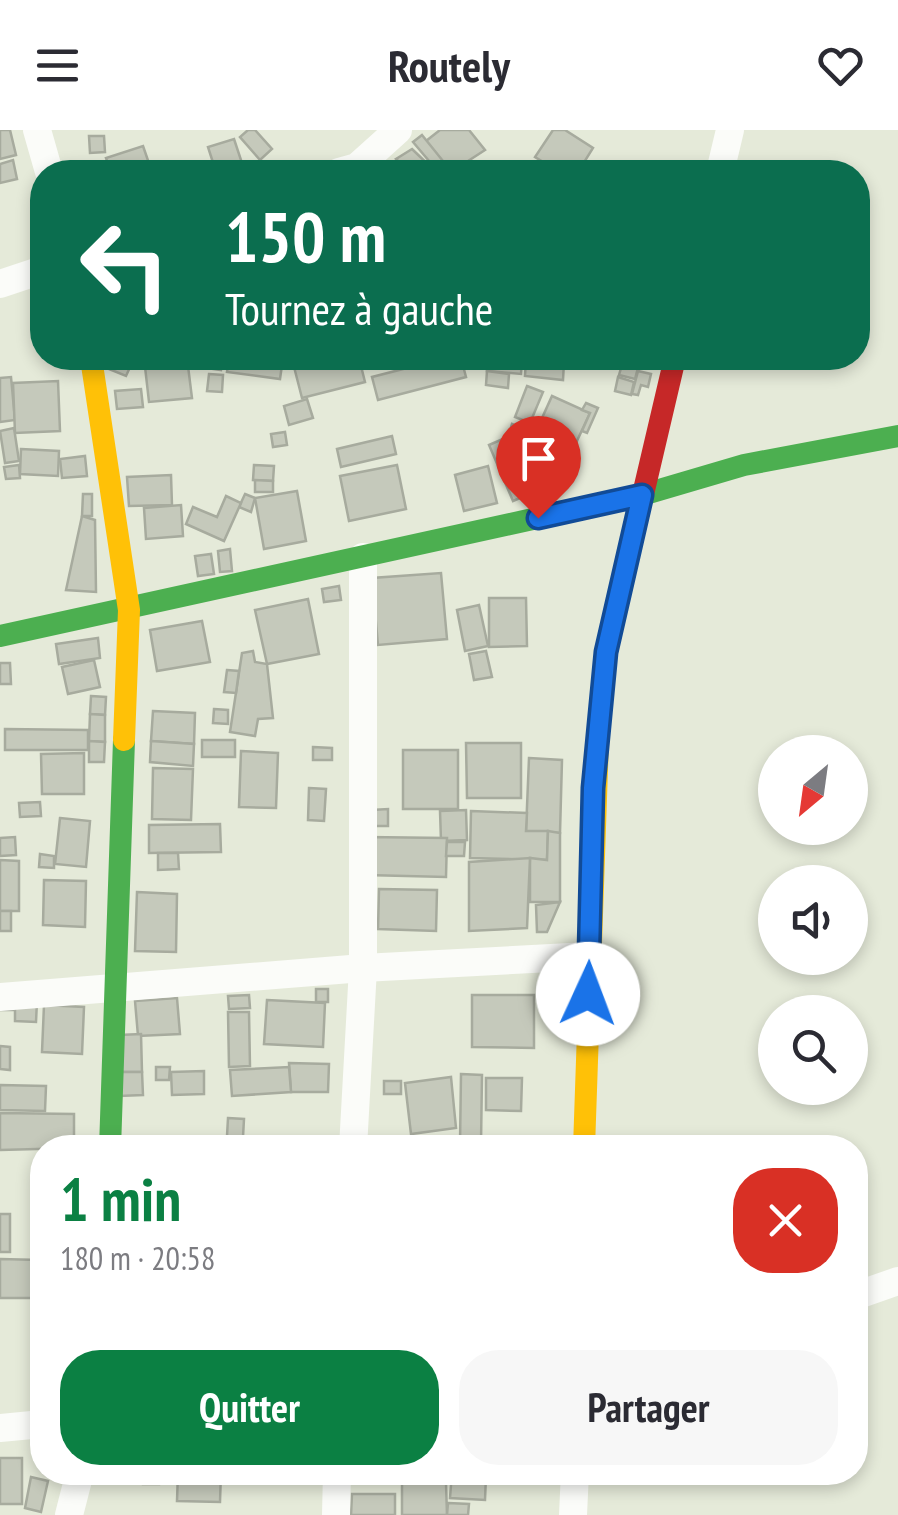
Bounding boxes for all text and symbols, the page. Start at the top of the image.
text: Routely [388,36,510,94]
icon: menu [30,38,85,93]
icon: heart [813,38,868,93]
text: 150 m [225,191,386,281]
icon: left [60,200,190,330]
text: Tournez à gauche [225,279,493,337]
pin [496,416,581,519]
icon: arrive [511,431,566,486]
north arrow [758,735,868,845]
map controls [758,735,868,1105]
button: sound [758,865,868,975]
position arrow [536,942,640,1046]
button: search [758,995,868,1105]
text: 1 min [60,1160,181,1238]
button: close [733,1168,838,1273]
text: 180 m · 20:58 [60,1237,215,1279]
button: Quitter [60,1350,439,1465]
button: Partager [459,1350,838,1465]

